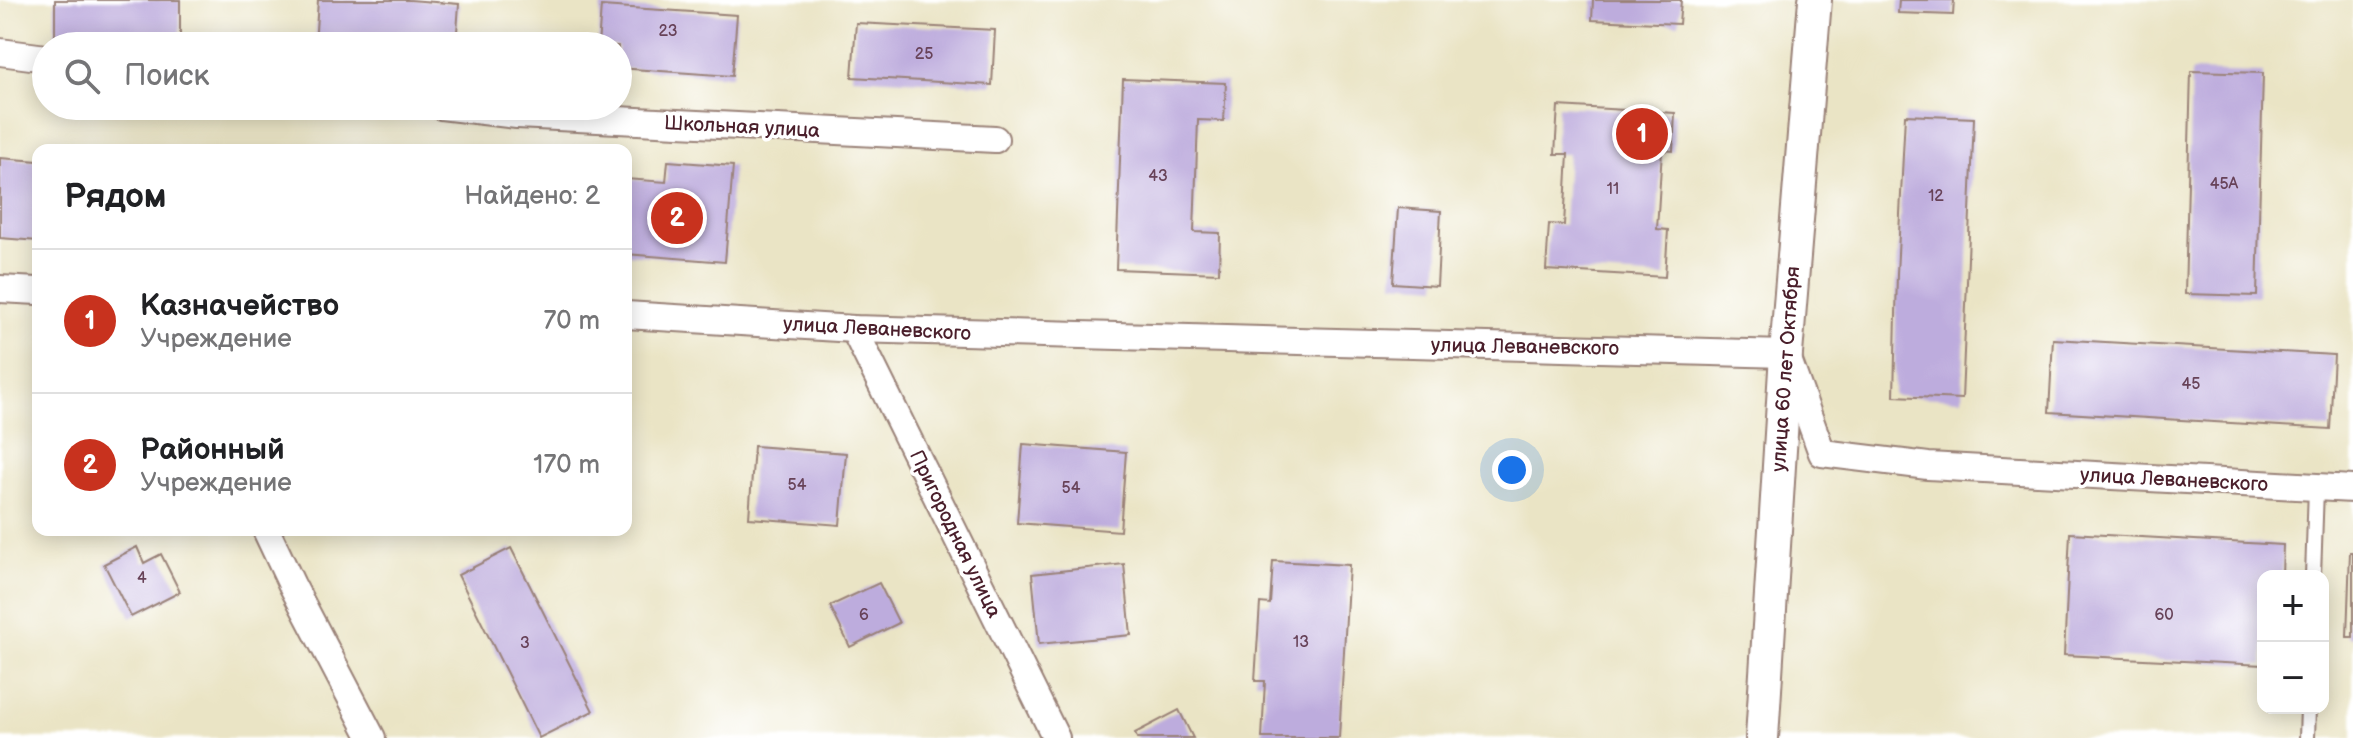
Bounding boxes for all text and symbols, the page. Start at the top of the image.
house number: 23 [659,22,678,41]
search box [32,32,632,120]
house number: 25 [915,45,933,64]
icon: search [60,54,104,98]
text: Поиск [124,58,210,94]
pin: 1 [1616,104,1668,164]
street label: Школьная улица [663,111,821,143]
house number: 43 [1148,167,1168,186]
house number: 45А [2210,175,2239,194]
text: Рядом [64,176,166,217]
house number: 11 [1607,180,1619,199]
text: Найдено: 2 [464,181,600,212]
house number: 12 [1928,187,1944,206]
pin: 2 [651,188,703,248]
street label: улица 60 лет Октября [1767,265,1805,473]
text: Казначейство [140,288,339,324]
text: 1 [85,306,95,337]
text: 70 m [543,306,600,337]
street label: улица Леваневского [782,312,972,346]
text: Учреждение [140,324,292,355]
street label: улица Леваневского [1431,333,1619,361]
house number: 45 [2182,375,2200,394]
text: Районный [140,432,284,468]
street label: Пригородная улица [904,446,1006,622]
text: 2 [82,450,98,481]
text: 170 m [533,450,600,481]
your location [1492,450,1532,490]
street label: улица Леваневского [2079,463,2269,497]
text: Учреждение [140,468,292,499]
house number: 54 [788,476,807,495]
house number: 54 [1062,479,1081,498]
house number: 4 [137,569,147,588]
map controls [2257,570,2329,714]
button: + [2257,570,2329,642]
house number: 6 [859,606,869,625]
house number: 60 [2154,606,2174,625]
house number: 13 [1293,633,1309,652]
house number: 3 [520,634,530,653]
button: − [2257,642,2329,714]

